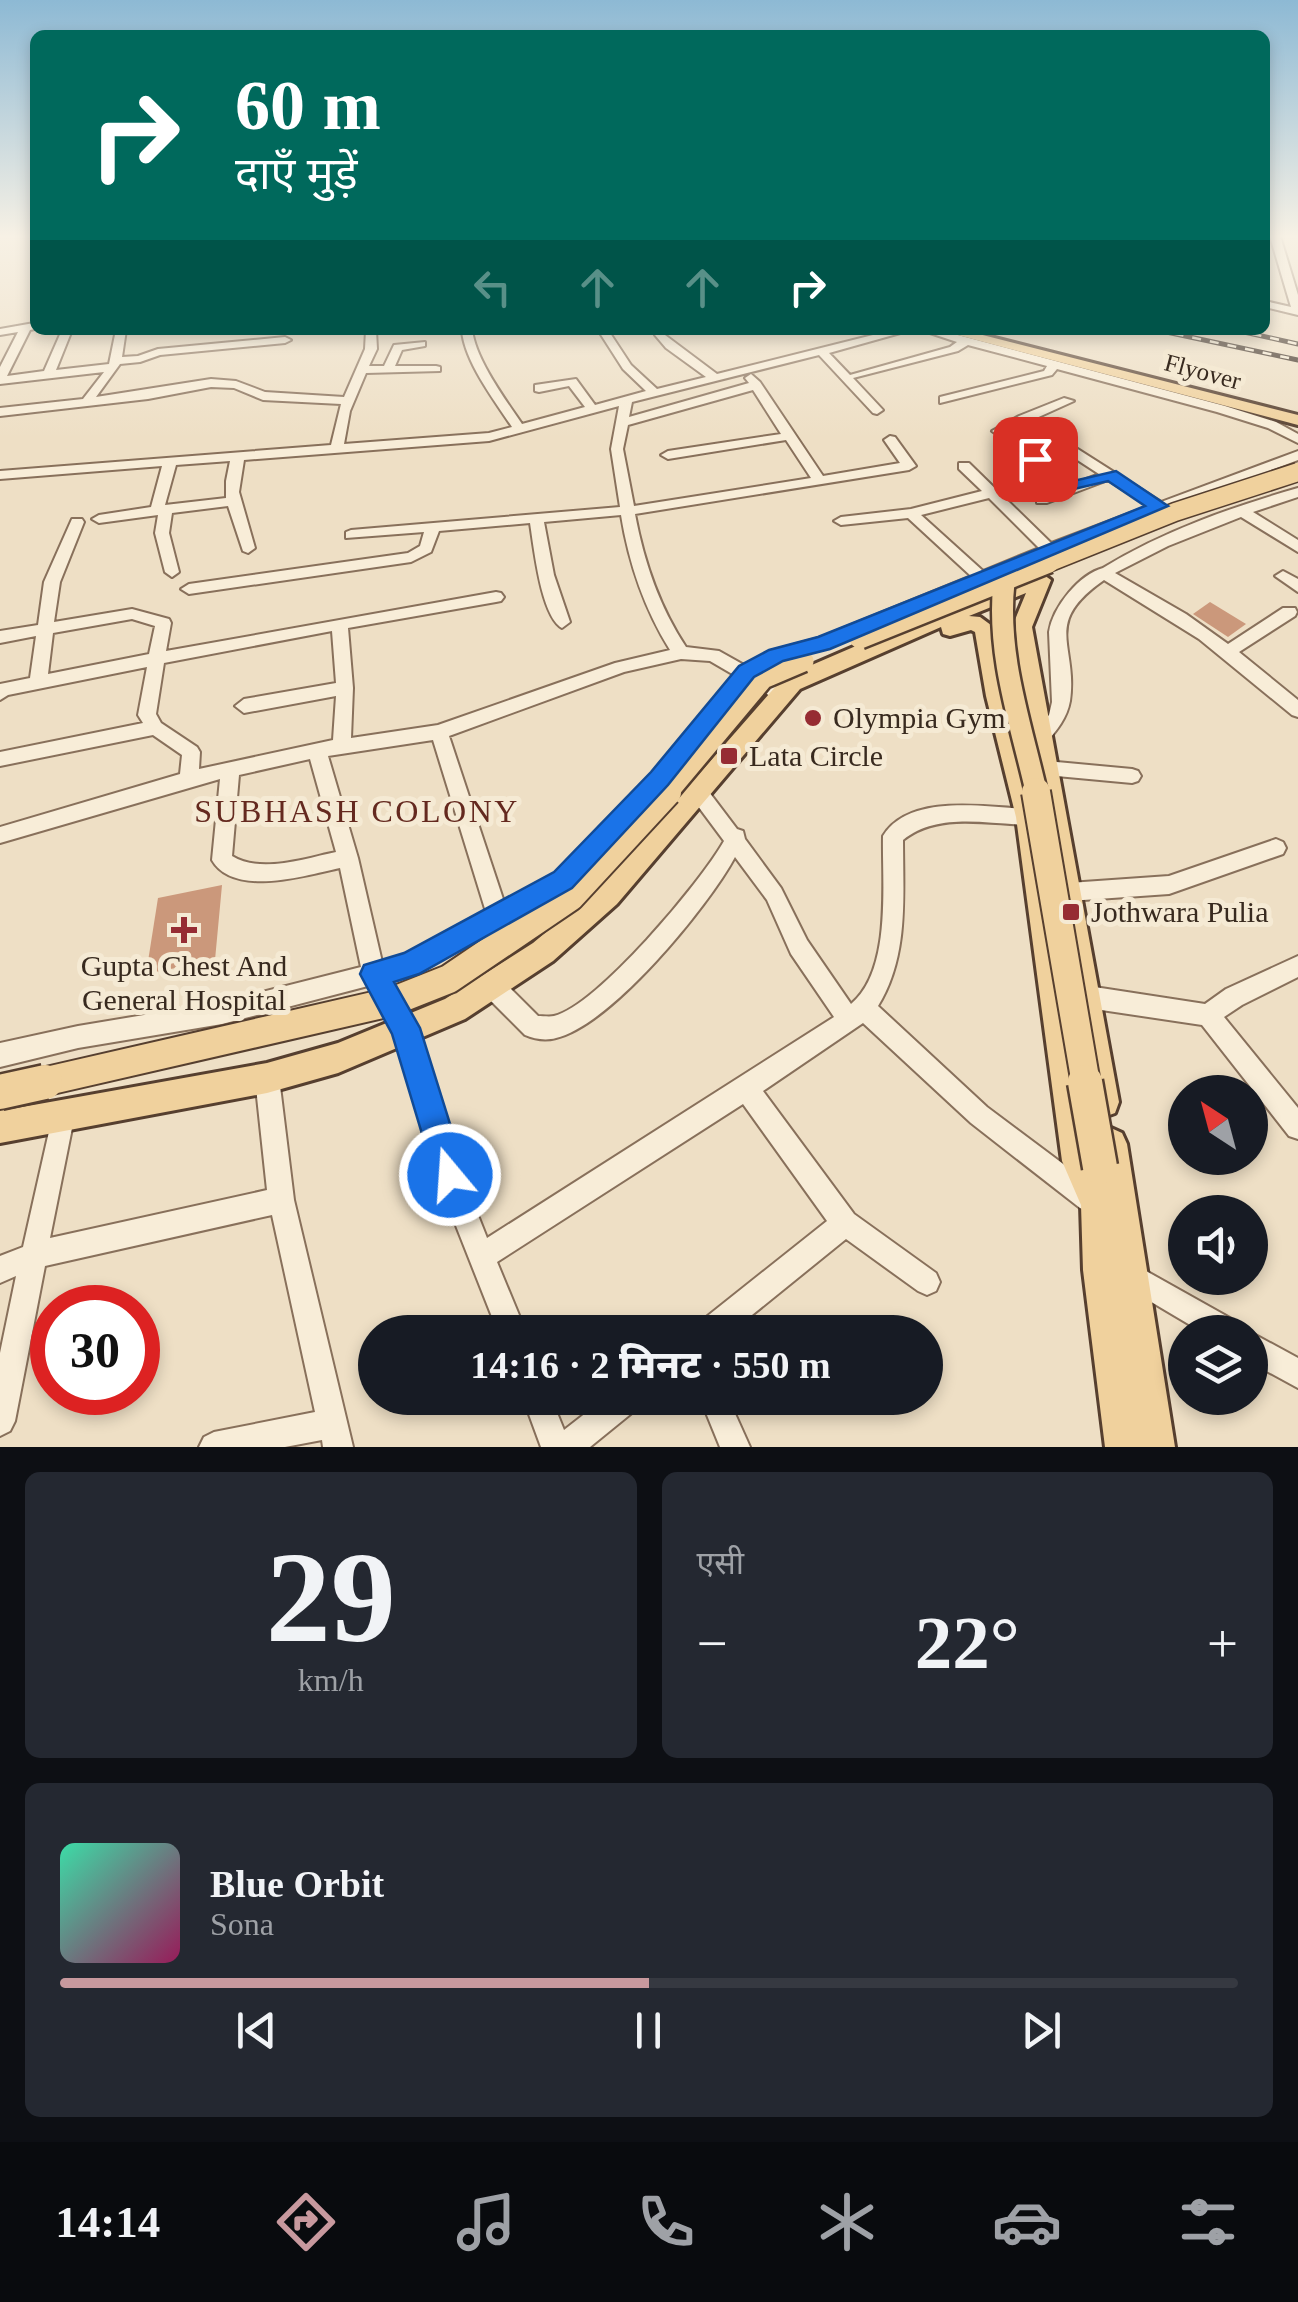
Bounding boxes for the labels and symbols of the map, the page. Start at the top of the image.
street label: Flyover [1162,348,1245,395]
pin [993,417,1078,502]
place label: Olympia Gym [833,701,1006,734]
marker: Olympia Gym [802,707,824,729]
place label: Lata Circle [749,739,883,772]
marker: Lata Circle [718,745,740,767]
district label: SUBHASH COLONY [194,793,520,829]
place label: Jothwara Pulia [1091,895,1268,928]
marker: Jothwara Pulia [1060,901,1082,923]
marker: Gupta Chest And General Hospital [171,917,197,943]
place label: Gupta Chest And General Hospital [81,949,287,1016]
north arrow [1168,1075,1268,1175]
position arrow [398,1123,502,1227]
speed limit sign: 30 [30,1285,160,1415]

